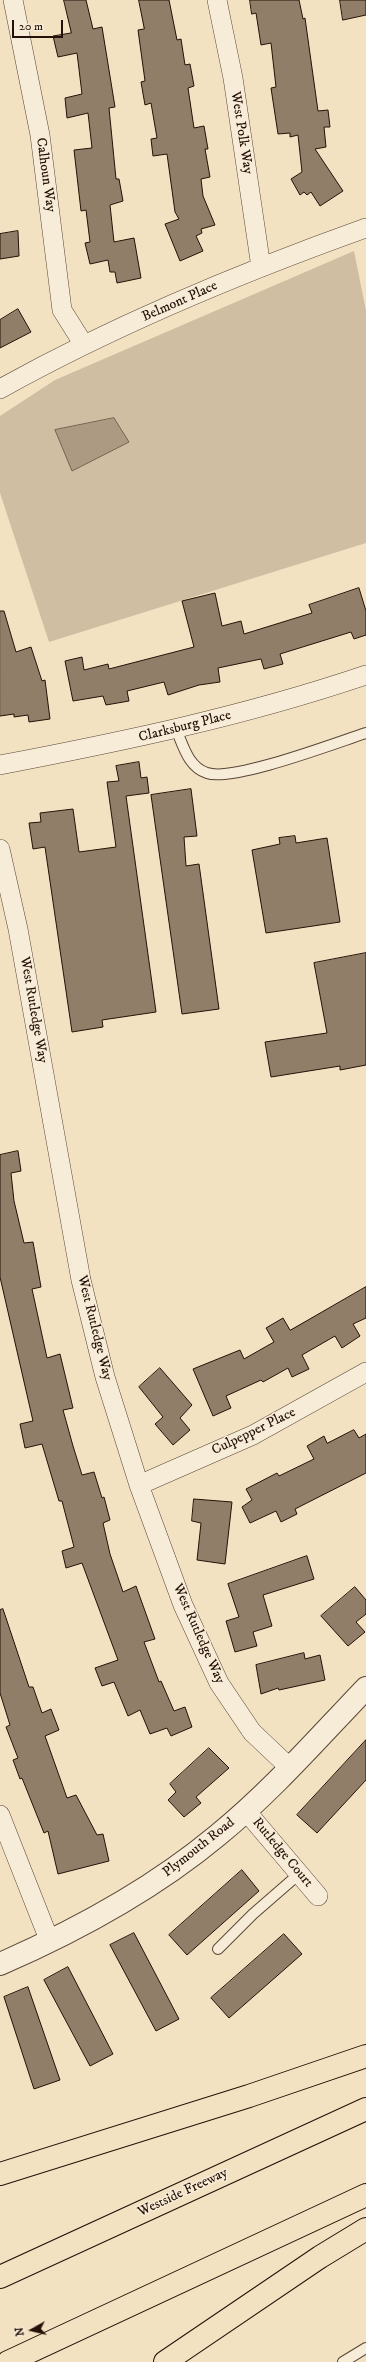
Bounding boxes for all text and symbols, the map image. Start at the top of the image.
scale bar [14,12,65,38]
text: 20 m [19,19,43,34]
street label: West Polk Way [226,91,256,175]
street label: Calhoun Way [31,137,59,213]
street label: Belmont Place [140,278,220,326]
street label: Clarksburg Place [137,707,233,747]
street label: West Rutledge Way [15,955,51,1065]
street label: West Rutledge Way [73,1274,115,1382]
street label: Culpepper Place [209,1404,299,1460]
street label: West Rutledge Way [168,1581,228,1687]
street label: Plymouth Road [160,1815,238,1881]
street label: Rutledge Court [248,1815,316,1891]
street label: Westside Freeway [135,2165,231,2221]
north arrow [12,2310,52,2350]
text: N [13,2326,28,2337]

